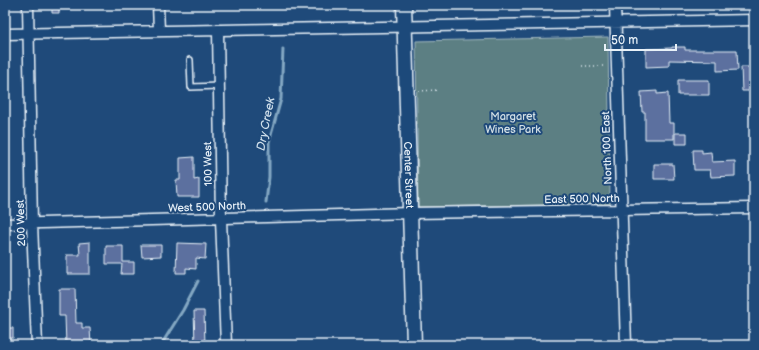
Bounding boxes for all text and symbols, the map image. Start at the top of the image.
scale bar [605,26,676,52]
text: 50 m [611,33,638,48]
water label: Dry Creek [253,95,279,152]
park label: Margaret Wines Park [485,110,541,136]
street label: North 100 East [599,110,615,185]
street label: 100 West [201,141,215,186]
street label: Center Street [402,141,417,209]
street label: East 500 North [544,192,620,206]
street label: 200 West [14,199,28,247]
street label: West 500 North [168,199,246,215]

